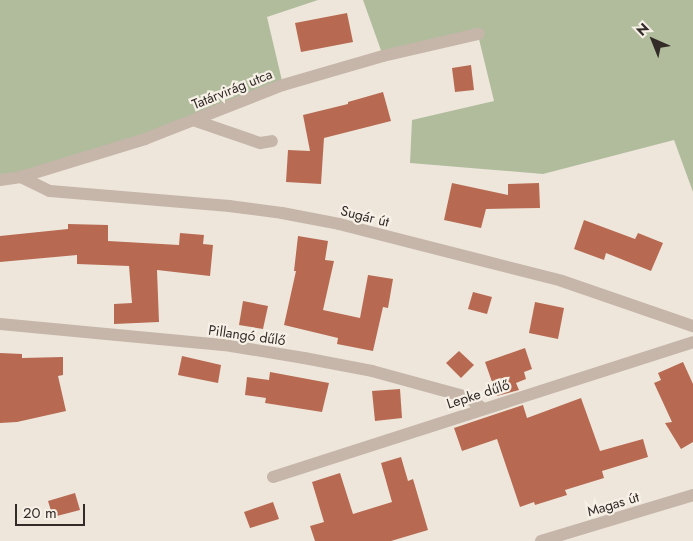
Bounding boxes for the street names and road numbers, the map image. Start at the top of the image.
street label: Tatárvirág utca [189,65,275,113]
street label: Sugár út [339,202,391,230]
street label: Pillangó dűlő [207,321,287,349]
street label: Lepke dűlő [444,376,512,412]
street label: Magas út [585,488,641,520]

